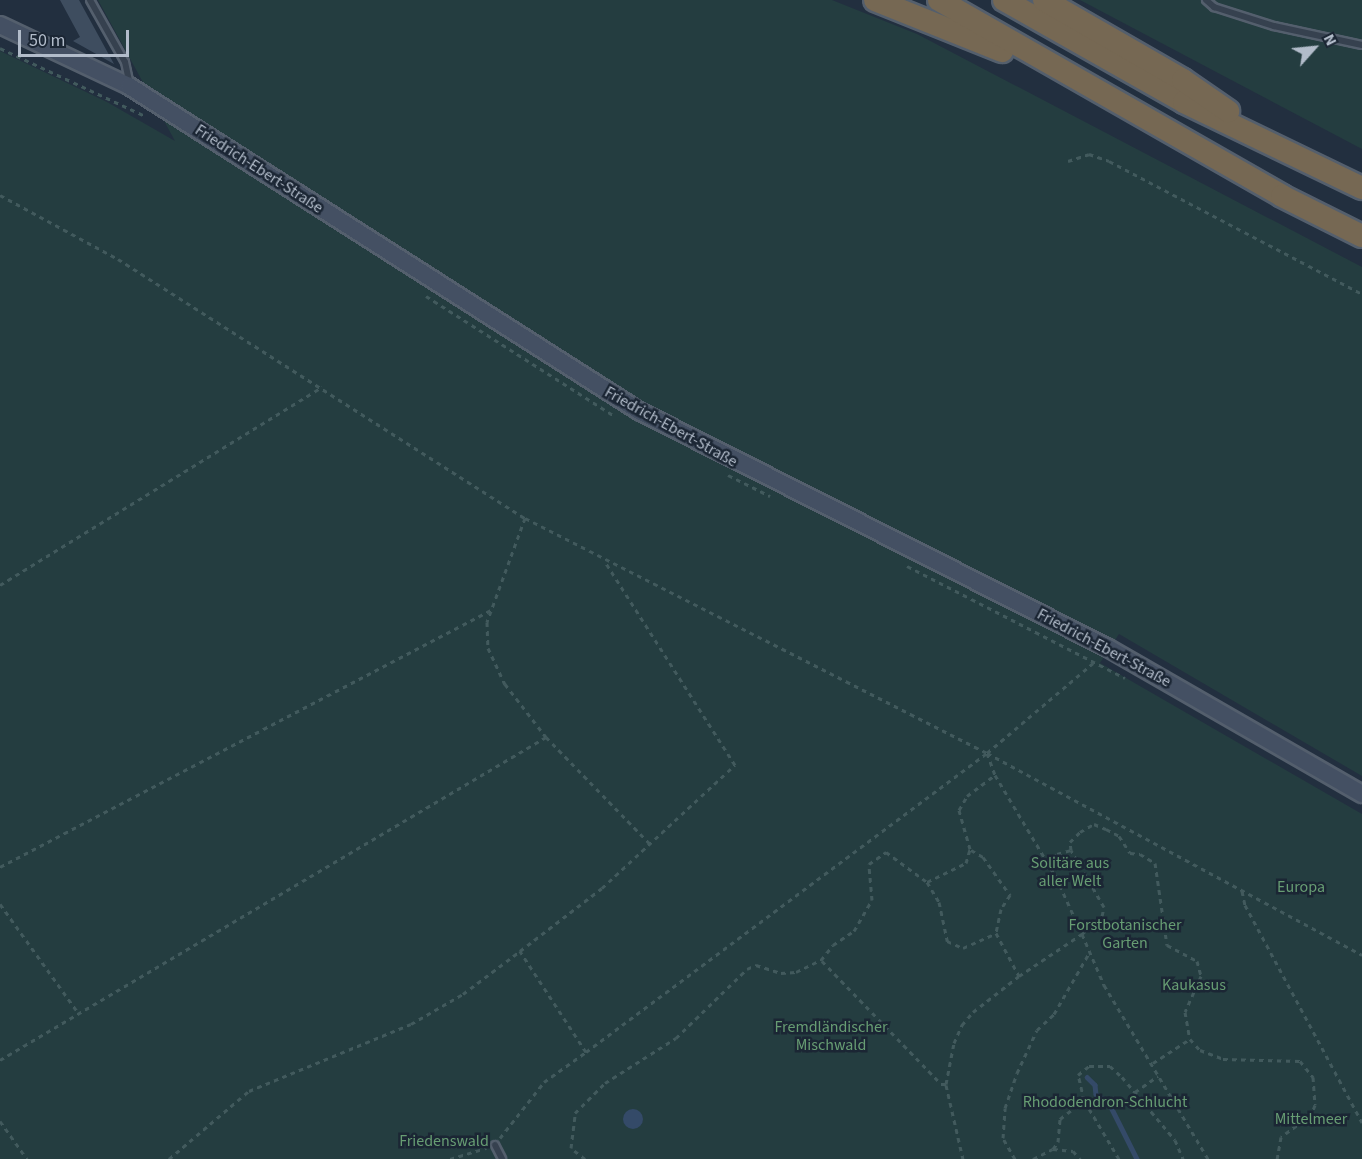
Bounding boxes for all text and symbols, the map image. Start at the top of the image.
scale bar [21,18,132,56]
north arrow [1284,18,1344,78]
text: 50 m [29,28,65,53]
text: N [1318,30,1342,50]
street label: Friedrich-Ebert-Straße [191,120,327,218]
street label: Friedrich-Ebert-Straße [601,383,741,471]
street label: Friedrich-Ebert-Straße [1034,605,1174,691]
park label: Solitäre aus aller Welt [1031,853,1109,891]
park label: Europa [1277,877,1325,897]
park label: Forstbotanischer Garten [1069,915,1181,953]
park label: Kaukasus [1162,975,1226,995]
park label: Fremdländischer Mischwald [775,1017,887,1055]
park label: Rhododendron-Schlucht [1023,1092,1187,1112]
park label: Mittelmeer [1275,1109,1347,1129]
park label: Friedenswald [399,1131,489,1151]

